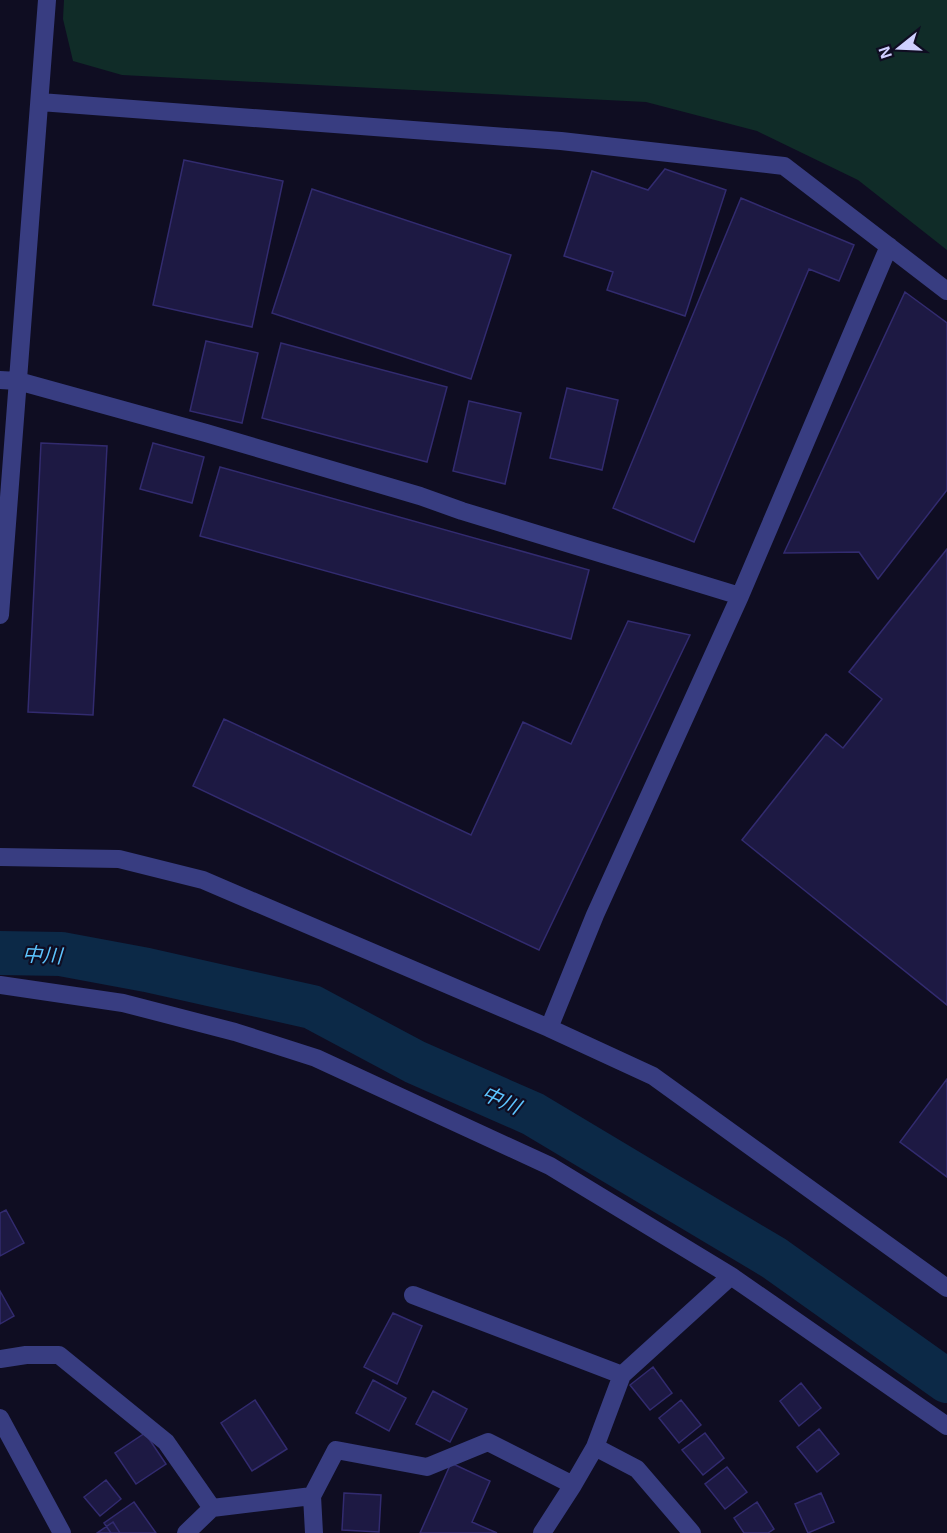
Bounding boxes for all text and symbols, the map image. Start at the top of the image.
north arrow [869,18,929,78]
text: N [875,44,895,61]
water label: 中川 [21,943,65,967]
water label: 中川 [478,1082,526,1119]

